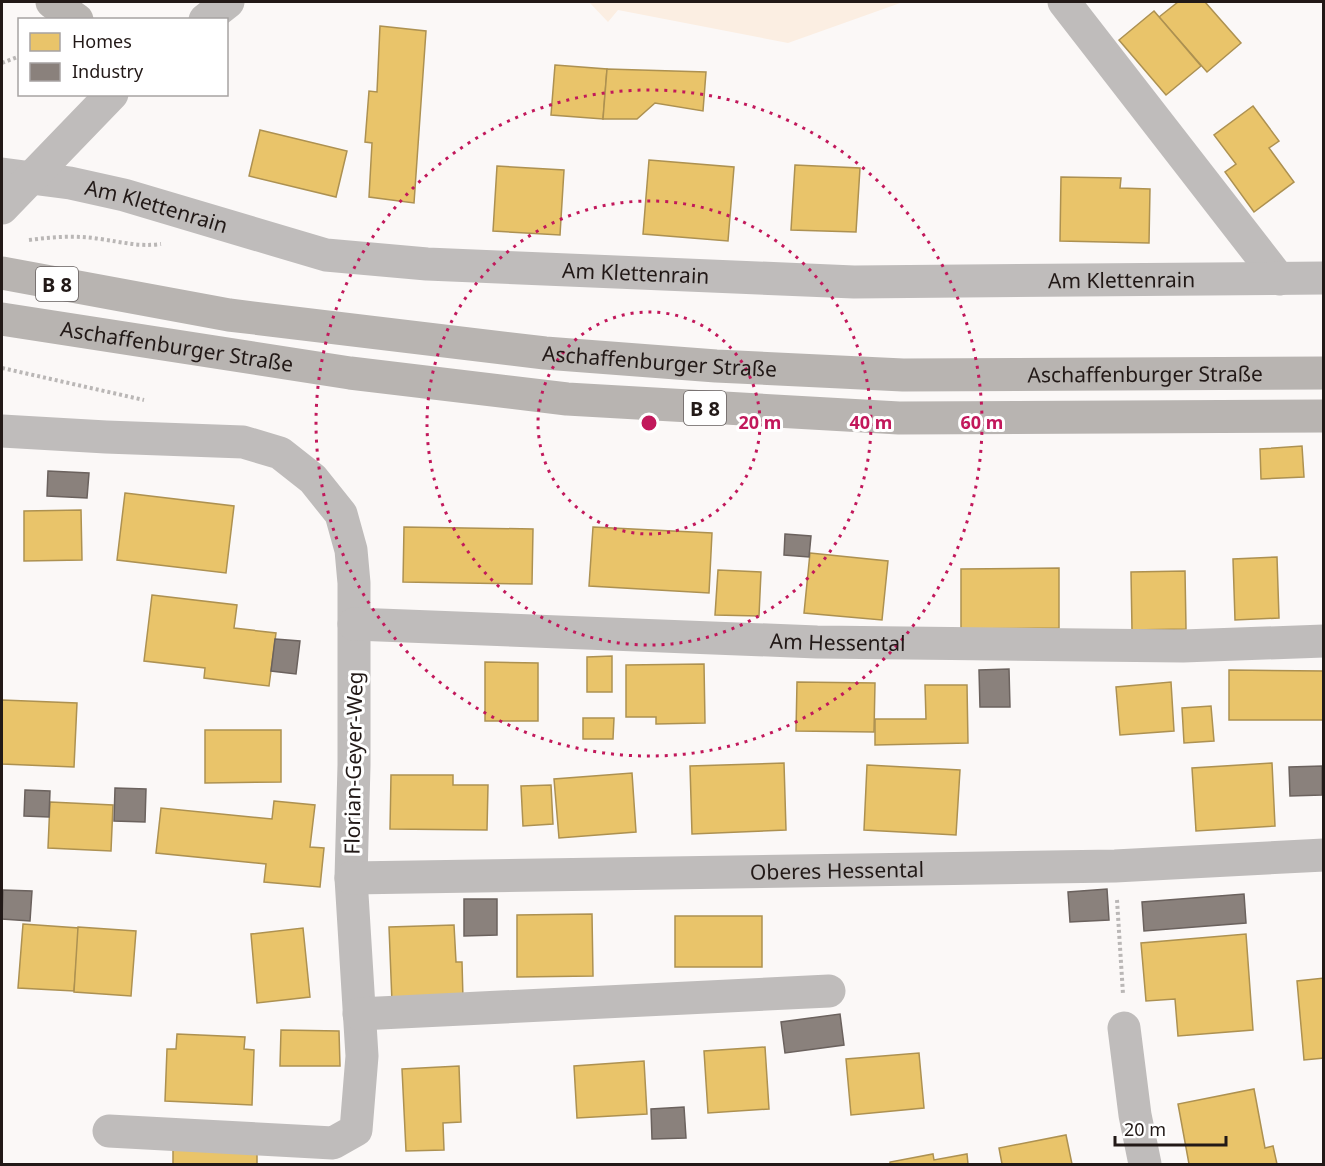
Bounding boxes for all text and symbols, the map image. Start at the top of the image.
legend [18,18,228,96]
text: Homes [72,29,132,53]
text: Industry [72,59,144,83]
street label: Am Klettenrain [82,173,231,239]
street label: Am Klettenrain [562,256,710,290]
street label: Am Klettenrain [1048,265,1195,294]
road number: B 8 [36,267,78,301]
street label: Aschaffenburger Straße [59,314,295,378]
street label: Aschaffenburger Straße [541,339,778,383]
street label: Aschaffenburger Straße [1027,359,1263,388]
road number: B 8 [684,391,726,425]
text: 20 m [739,410,781,434]
text: 40 m [850,410,892,434]
text: 60 m [961,410,1003,434]
centre of rings [639,413,659,433]
street label: Am Hessental [769,626,906,657]
street label: Florian-Geyer-Weg [337,671,369,855]
street label: Oberes Hessental [750,855,924,886]
scale bar [1115,1109,1226,1147]
text: 20 m [1124,1117,1166,1141]

